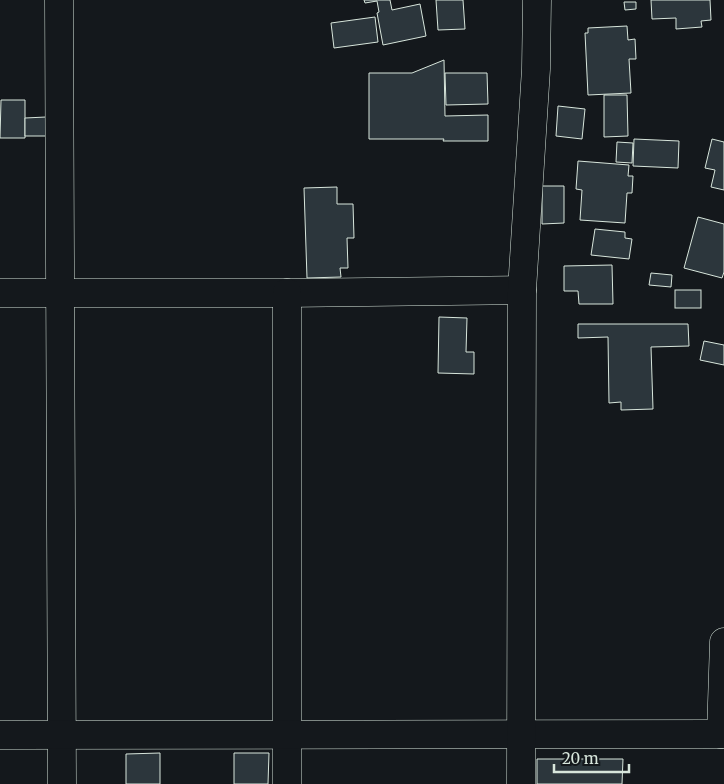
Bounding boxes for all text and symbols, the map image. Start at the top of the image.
scale bar [554,742,629,774]
text: 20 m [562,749,599,768]

